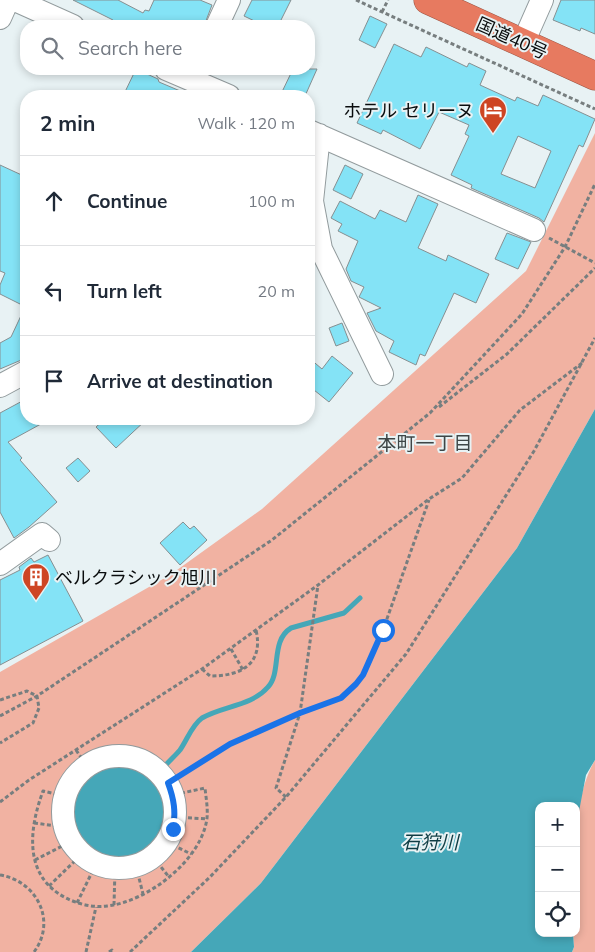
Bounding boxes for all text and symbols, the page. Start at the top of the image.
street label: 国道40号 [473,12,551,64]
search box [20,20,315,75]
icon: search [38,34,66,62]
text: Search here [78,36,182,60]
hotel icon: ホテル セリーヌ [478,95,508,134]
place label: ホテル セリーヌ [343,99,474,122]
text: 2 min [40,110,95,136]
text: Walk · 120 m [197,113,295,133]
icon: ahead [40,187,68,215]
text: Continue [87,189,167,213]
text: 100 m [248,191,295,211]
icon: left [40,277,68,305]
text: Turn left [87,279,162,303]
text: 20 m [258,281,295,301]
icon: arrive [40,367,68,395]
text: Arrive at destination [87,369,273,393]
district label: 本町一丁目 [377,431,473,455]
building icon: ベルクラシック旭川 [21,562,51,601]
place label: ベルクラシック旭川 [55,566,217,589]
route start [372,619,395,642]
map controls [535,802,580,937]
button: + [535,802,580,847]
route end [162,818,185,841]
water label: 石狩川 [401,830,460,854]
button: − [535,847,580,892]
button: locate [535,892,580,937]

